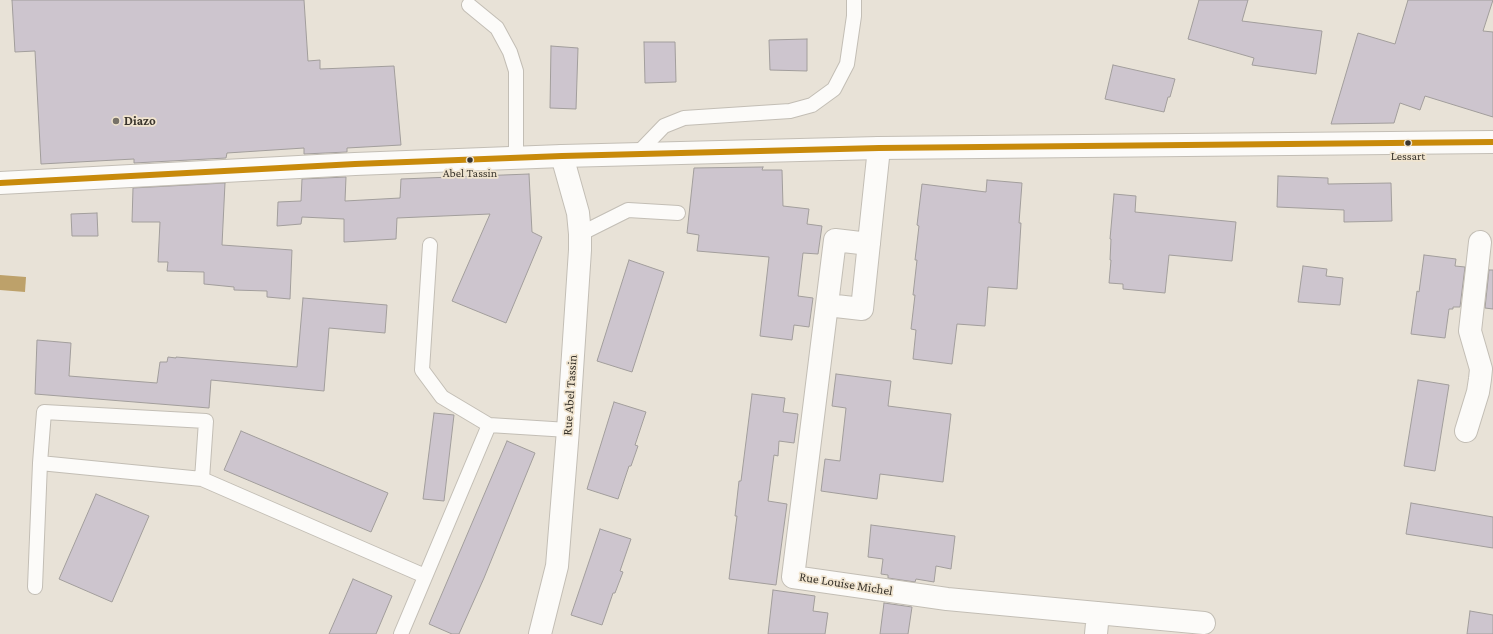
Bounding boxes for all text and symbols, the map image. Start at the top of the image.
place label: Diazo [124,113,156,129]
marker: Diazo [111,116,121,126]
marker: Lessart [1403,138,1413,148]
place label: Lessart [1391,149,1425,163]
marker: Abel Tassin [465,155,475,165]
place label: Abel Tassin [443,166,497,180]
street label: Rue Abel Tassin [559,354,581,436]
street label: Rue Louise Michel [798,569,894,599]

